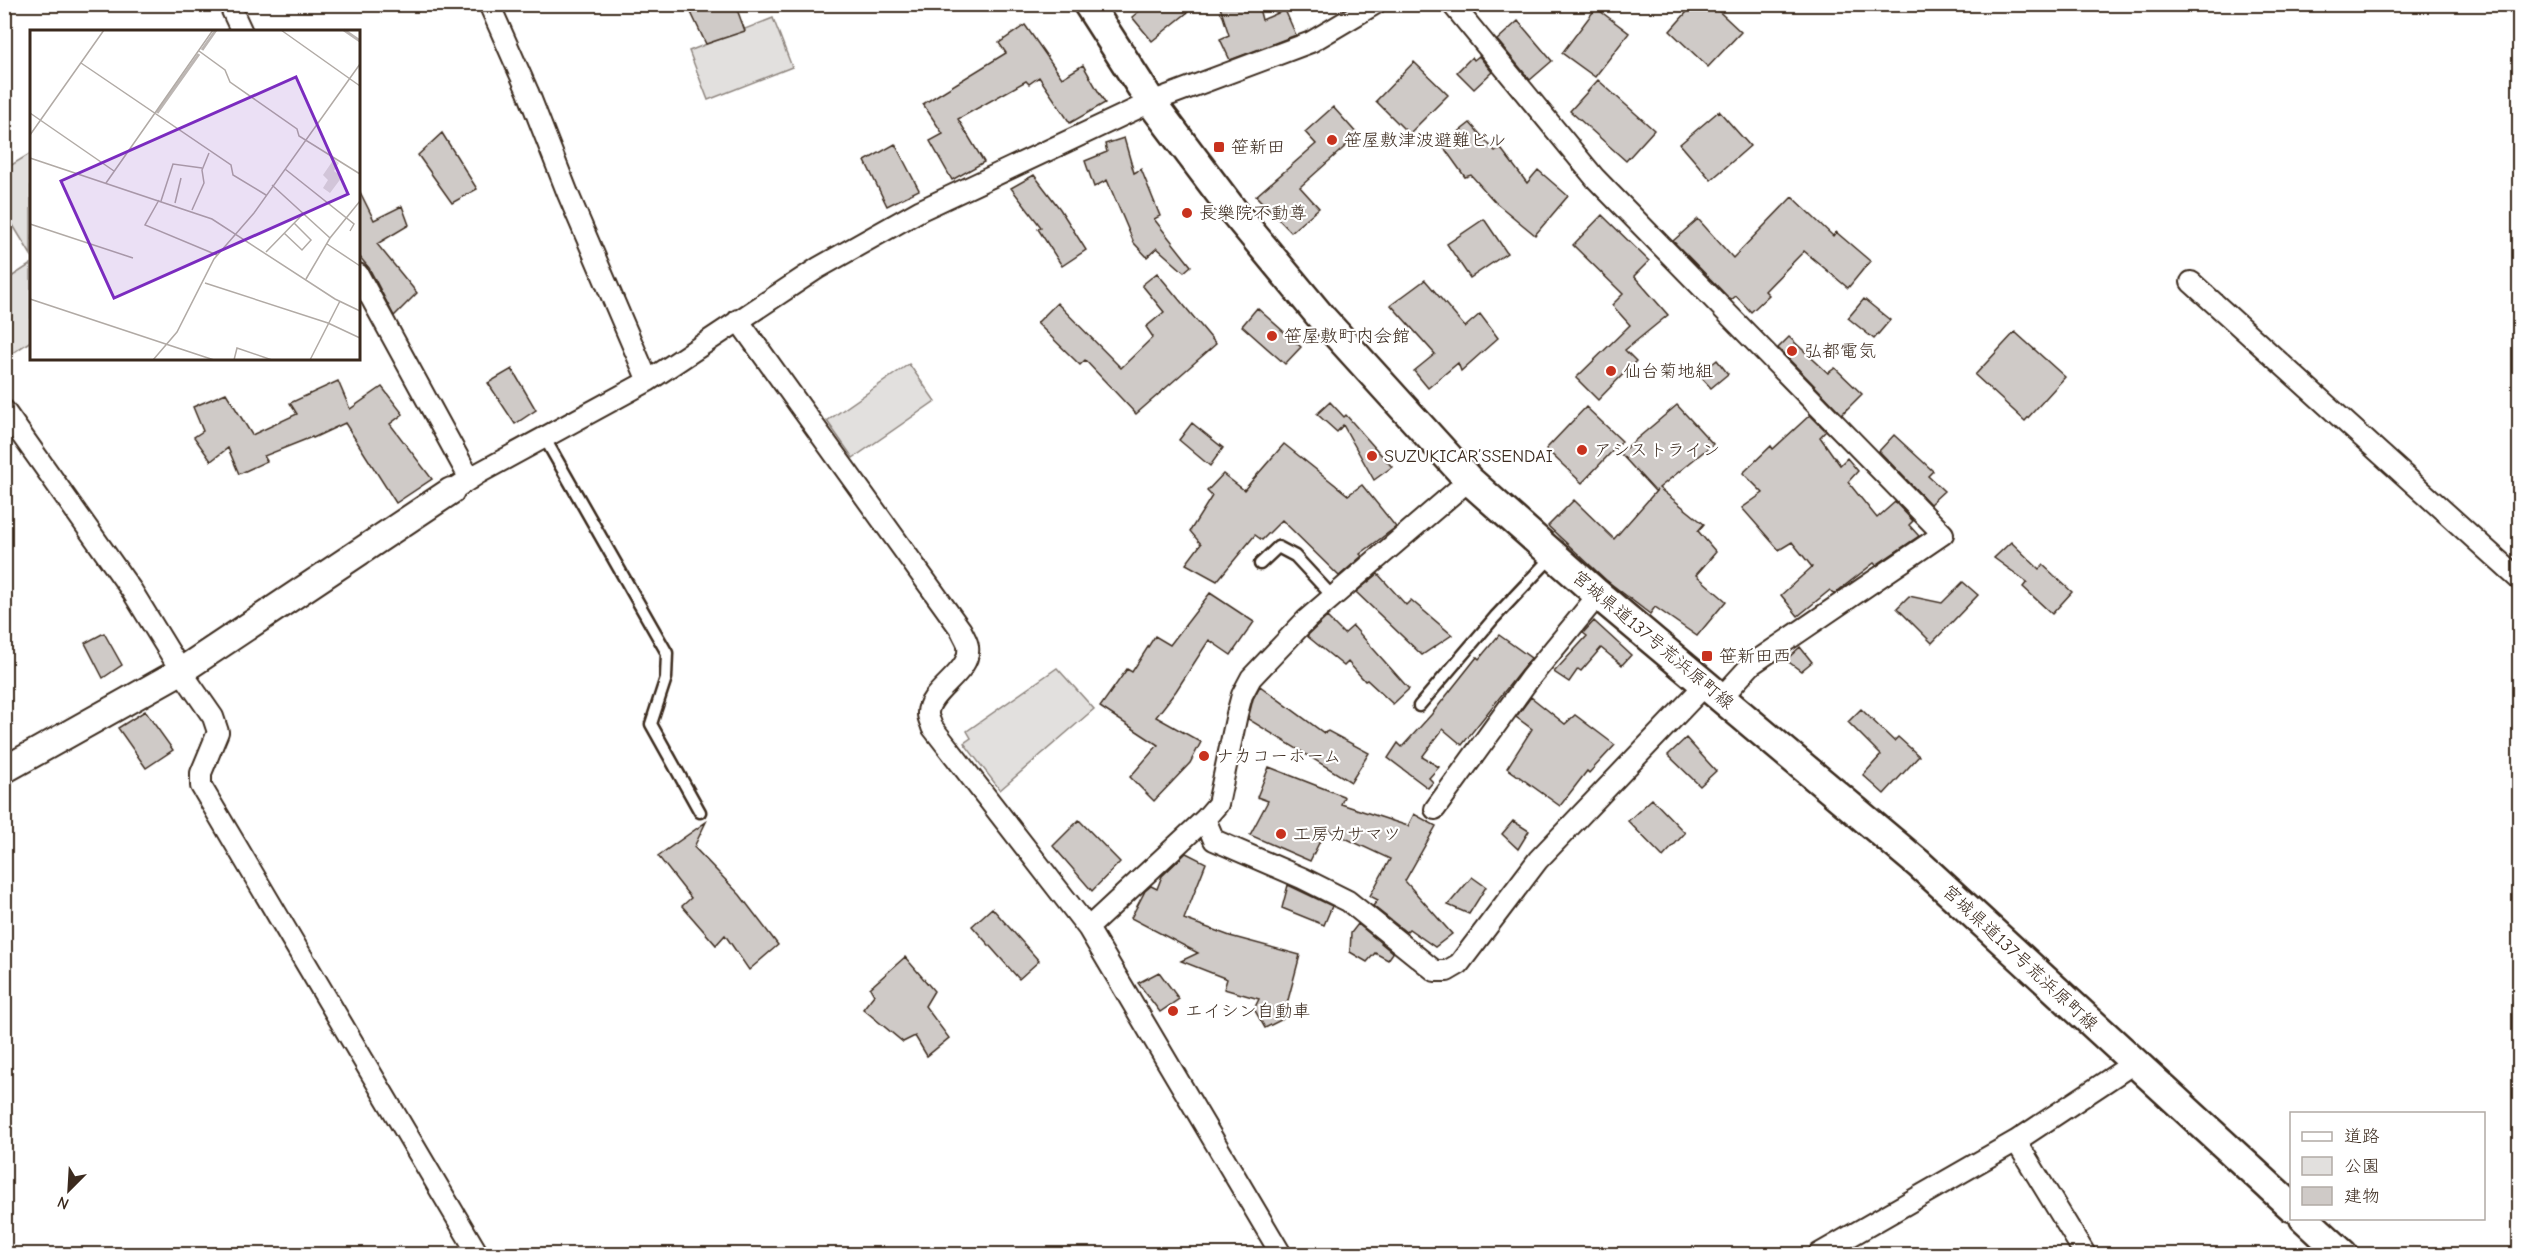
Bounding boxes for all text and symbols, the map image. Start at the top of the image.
inset map [30,30,360,360]
place label: 笹屋敷津波避難ビル [1344,130,1506,151]
marker: 笹屋敷津波避難ビル [1325,133,1339,147]
place label: 笹新田 [1231,137,1285,158]
marker: 笹新田 [1212,140,1226,154]
place label: 長樂院不動尊 [1199,203,1307,224]
marker: 長樂院不動尊 [1180,206,1194,220]
place label: 笹屋敷町内会館 [1284,326,1410,347]
marker: 笹屋敷町内会館 [1265,329,1279,343]
place label: 弘都電気 [1804,341,1876,362]
marker: 弘都電気 [1785,344,1799,358]
place label: 仙台菊地組 [1623,361,1713,382]
marker: 仙台菊地組 [1604,364,1618,378]
place label: アシストライン [1594,440,1720,461]
marker: アシストライン [1575,443,1589,457]
place label: SUZUKICAR’SSENDAI [1384,446,1553,467]
marker: SUZUKICAR’SSENDAI [1365,449,1379,463]
street label: 宮城県道137号荒浜原町線 [1568,566,1738,714]
place label: 笹新田西 [1719,646,1791,667]
marker: 笹新田西 [1700,649,1714,663]
place label: ナカコーホーム [1216,746,1341,767]
marker: ナカコーホーム [1197,749,1211,763]
place label: 工房カサマツ [1293,824,1401,845]
marker: 工房カサマツ [1274,827,1288,841]
street label: 宮城県道137号荒浜原町線 [1938,881,2102,1035]
place label: エイシン自動車 [1185,1001,1311,1022]
marker: エイシン自動車 [1166,1004,1180,1018]
legend [2290,1112,2485,1220]
text: 道路 [2344,1126,2380,1147]
text: 公園 [2344,1156,2380,1177]
north arrow [39,1160,99,1220]
text: 建物 [2344,1186,2380,1207]
text: N [55,1192,72,1213]

